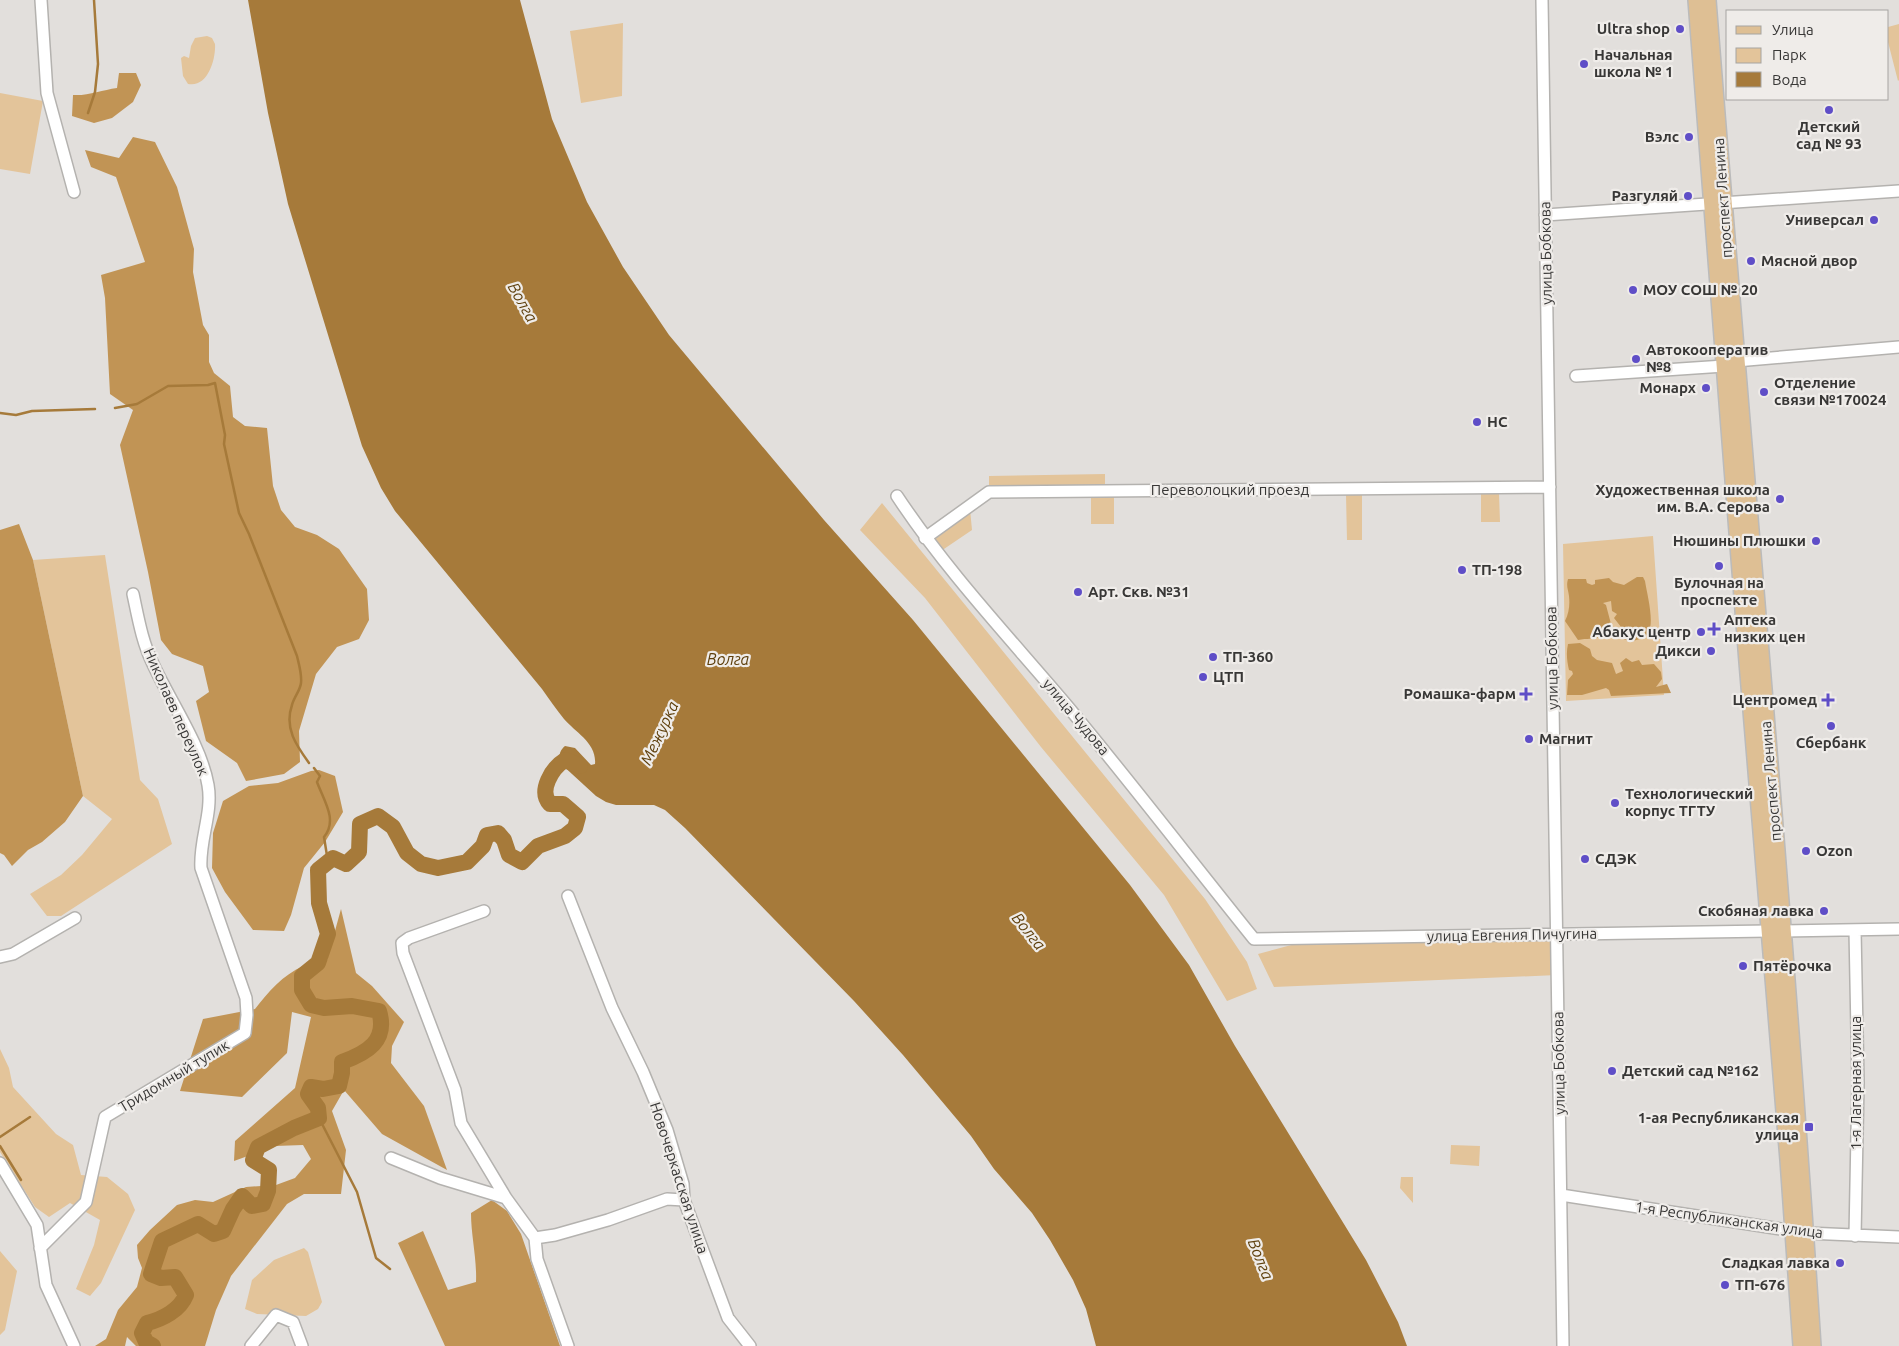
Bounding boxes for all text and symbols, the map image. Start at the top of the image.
legend [1726,10,1889,100]
place label: Ultra shop [1597,20,1670,37]
text: Улица [1772,21,1814,38]
marker: Ultra shop [1674,23,1686,35]
place label: Начальная школа № 1 [1594,46,1674,80]
text: Парк [1772,46,1807,63]
marker: Начальная школа № 1 [1578,58,1590,70]
text: Вода [1772,71,1807,88]
marker: Детский сад № 93 [1823,104,1835,116]
place label: Детский сад № 93 [1796,118,1862,152]
place label: Вэлс [1645,128,1679,145]
marker: Вэлс [1683,131,1695,143]
street label: проспект Ленина [1710,137,1735,259]
place label: Разгуляй [1612,187,1678,204]
marker: Разгуляй [1682,190,1694,202]
street label: улица Бобкова [1536,201,1555,305]
place label: Универсал [1786,211,1864,228]
marker: Универсал [1868,214,1880,226]
place label: Мясной двор [1761,252,1858,269]
marker: Мясной двор [1745,255,1757,267]
water label: Волга [505,279,542,325]
place label: МОУ СОШ № 20 [1643,281,1758,298]
marker: МОУ СОШ № 20 [1627,284,1639,296]
place label: Автокооператив №8 [1646,341,1768,375]
marker: Автокооператив №8 [1630,353,1642,365]
place label: Отделение связи №170024 [1774,374,1886,408]
place label: Монарх [1640,379,1696,396]
marker: Монарх [1700,382,1712,394]
marker: Отделение связи №170024 [1758,386,1770,398]
place label: НС [1487,413,1508,430]
marker: НС [1471,416,1483,428]
street label: Переволоцкий проезд [1151,481,1309,498]
place label: Художественная школа им. В.А. Серова [1596,481,1770,515]
marker: Художественная школа им. В.А. Серова [1774,493,1786,505]
place label: Нюшины Плюшки [1673,532,1806,549]
marker: Нюшины Плюшки [1810,535,1822,547]
marker: Булочная на проспекте [1713,560,1725,572]
place label: ТП-198 [1472,561,1522,578]
marker: ТП-198 [1456,564,1468,576]
place label: Булочная на проспекте [1674,574,1764,608]
place label: Арт. Скв. №31 [1088,583,1190,600]
marker: Арт. Скв. №31 [1072,586,1084,598]
street label: улица Бобкова [1542,606,1561,710]
place label: Аптека низких цен [1724,611,1806,645]
place label: Абакус центр [1592,623,1691,640]
marker: Аптека низких цен [1708,623,1720,635]
marker: Абакус центр [1695,626,1707,638]
place label: Дикси [1655,642,1701,659]
street label: Николаев переулок [141,645,212,779]
marker: Дикси [1705,645,1717,657]
place label: ТП-360 [1223,648,1273,665]
water label: Волга [707,650,750,668]
marker: ТП-360 [1207,651,1219,663]
place label: ЦТП [1213,668,1244,685]
marker: ЦТП [1197,671,1209,683]
street label: улица Чудова [1040,675,1113,758]
place label: Ромашка-фарм [1403,685,1516,702]
marker: Ромашка-фарм [1520,688,1532,700]
place label: Центромед [1733,691,1817,708]
marker: Центромед [1821,693,1835,707]
water label: Межурка [636,698,682,768]
street label: проспект Ленина [1757,720,1784,842]
marker: Сбербанк [1825,720,1837,732]
place label: Магнит [1539,730,1593,747]
marker: Магнит [1523,733,1535,745]
place label: Сбербанк [1796,734,1867,751]
place label: Технологический корпус ТГТУ [1625,785,1753,819]
marker: Технологический корпус ТГТУ [1609,797,1621,809]
place label: Ozon [1816,842,1853,859]
marker: Ozon [1800,845,1812,857]
place label: СДЭК [1595,850,1637,867]
marker: СДЭК [1579,853,1591,865]
place label: Скобяная лавка [1698,902,1814,919]
marker: Скобяная лавка [1818,905,1830,917]
water label: Волга [1009,909,1050,953]
street label: улица Евгения Пичугина [1427,925,1597,944]
place label: Пятёрочка [1753,957,1832,974]
marker: Пятёрочка [1737,960,1749,972]
street label: улица Бобкова [1549,1011,1568,1115]
street label: 1-я Лагерная улица [1847,1016,1864,1150]
street label: Тридомный тупик [115,1036,232,1115]
place label: Детский сад №162 [1622,1062,1759,1079]
marker: Детский сад №162 [1606,1065,1618,1077]
street label: Новочеркасская улица [647,1100,712,1256]
place label: 1-ая Республиканская улица [1638,1109,1799,1143]
marker: 1-ая Республиканская улица [1803,1121,1815,1133]
street label: 1-я Республиканская улица [1634,1198,1824,1241]
water label: Волга [1245,1236,1277,1282]
place label: Сладкая лавка [1721,1254,1830,1271]
marker: Сладкая лавка [1834,1257,1846,1269]
place label: ТП-676 [1735,1276,1785,1293]
marker: ТП-676 [1719,1279,1731,1291]

